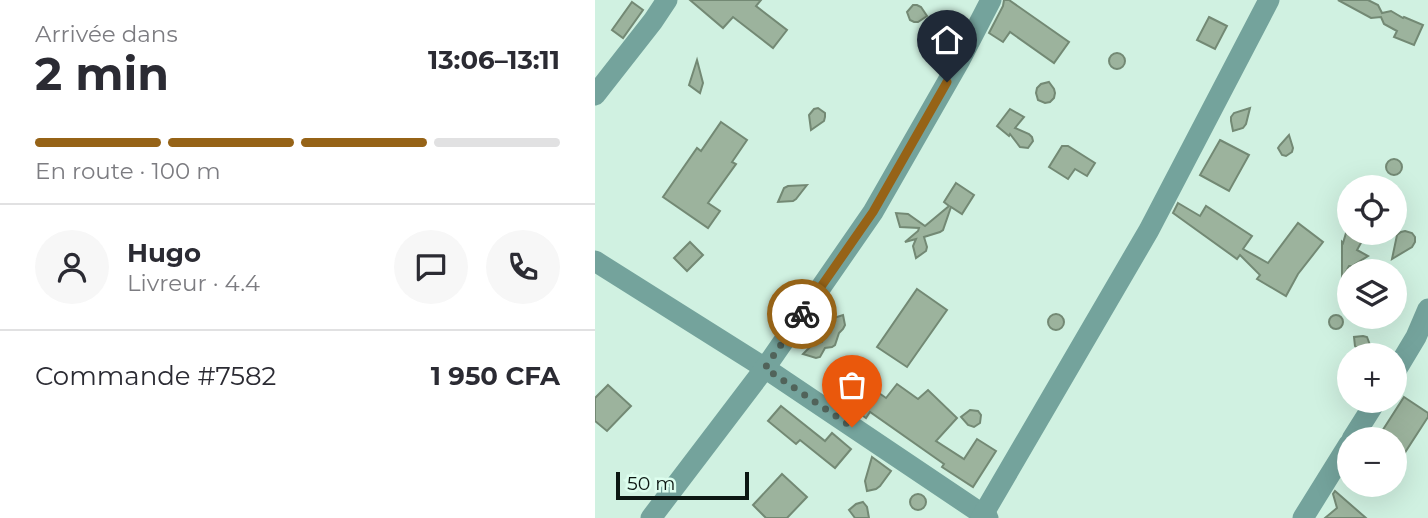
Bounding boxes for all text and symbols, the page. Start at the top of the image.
pin [917,10,977,82]
text: Arrivée dans [35,20,178,48]
icon: home [928,21,966,59]
text: 13:06–13:11 [428,44,560,76]
text: 2 min [35,45,169,102]
text: En route · 100 m [35,157,221,185]
map controls [1337,175,1407,497]
button: locate [1337,175,1407,245]
button: person [35,230,109,304]
button: chat [394,230,468,304]
button: phone [486,230,560,304]
text: Hugo [127,237,201,269]
button: layers [1337,259,1407,329]
text: Livreur · 4.4 [127,269,260,297]
courier [767,279,837,349]
icon: bike [783,295,821,333]
button: + [1337,343,1407,413]
pin [822,355,882,427]
text: Commande #7582 [35,360,276,392]
text: 1 950 CFA [431,360,560,392]
icon: bag [833,366,871,404]
button: − [1337,427,1407,497]
scale bar [616,469,749,501]
text: 50 m [627,472,675,495]

